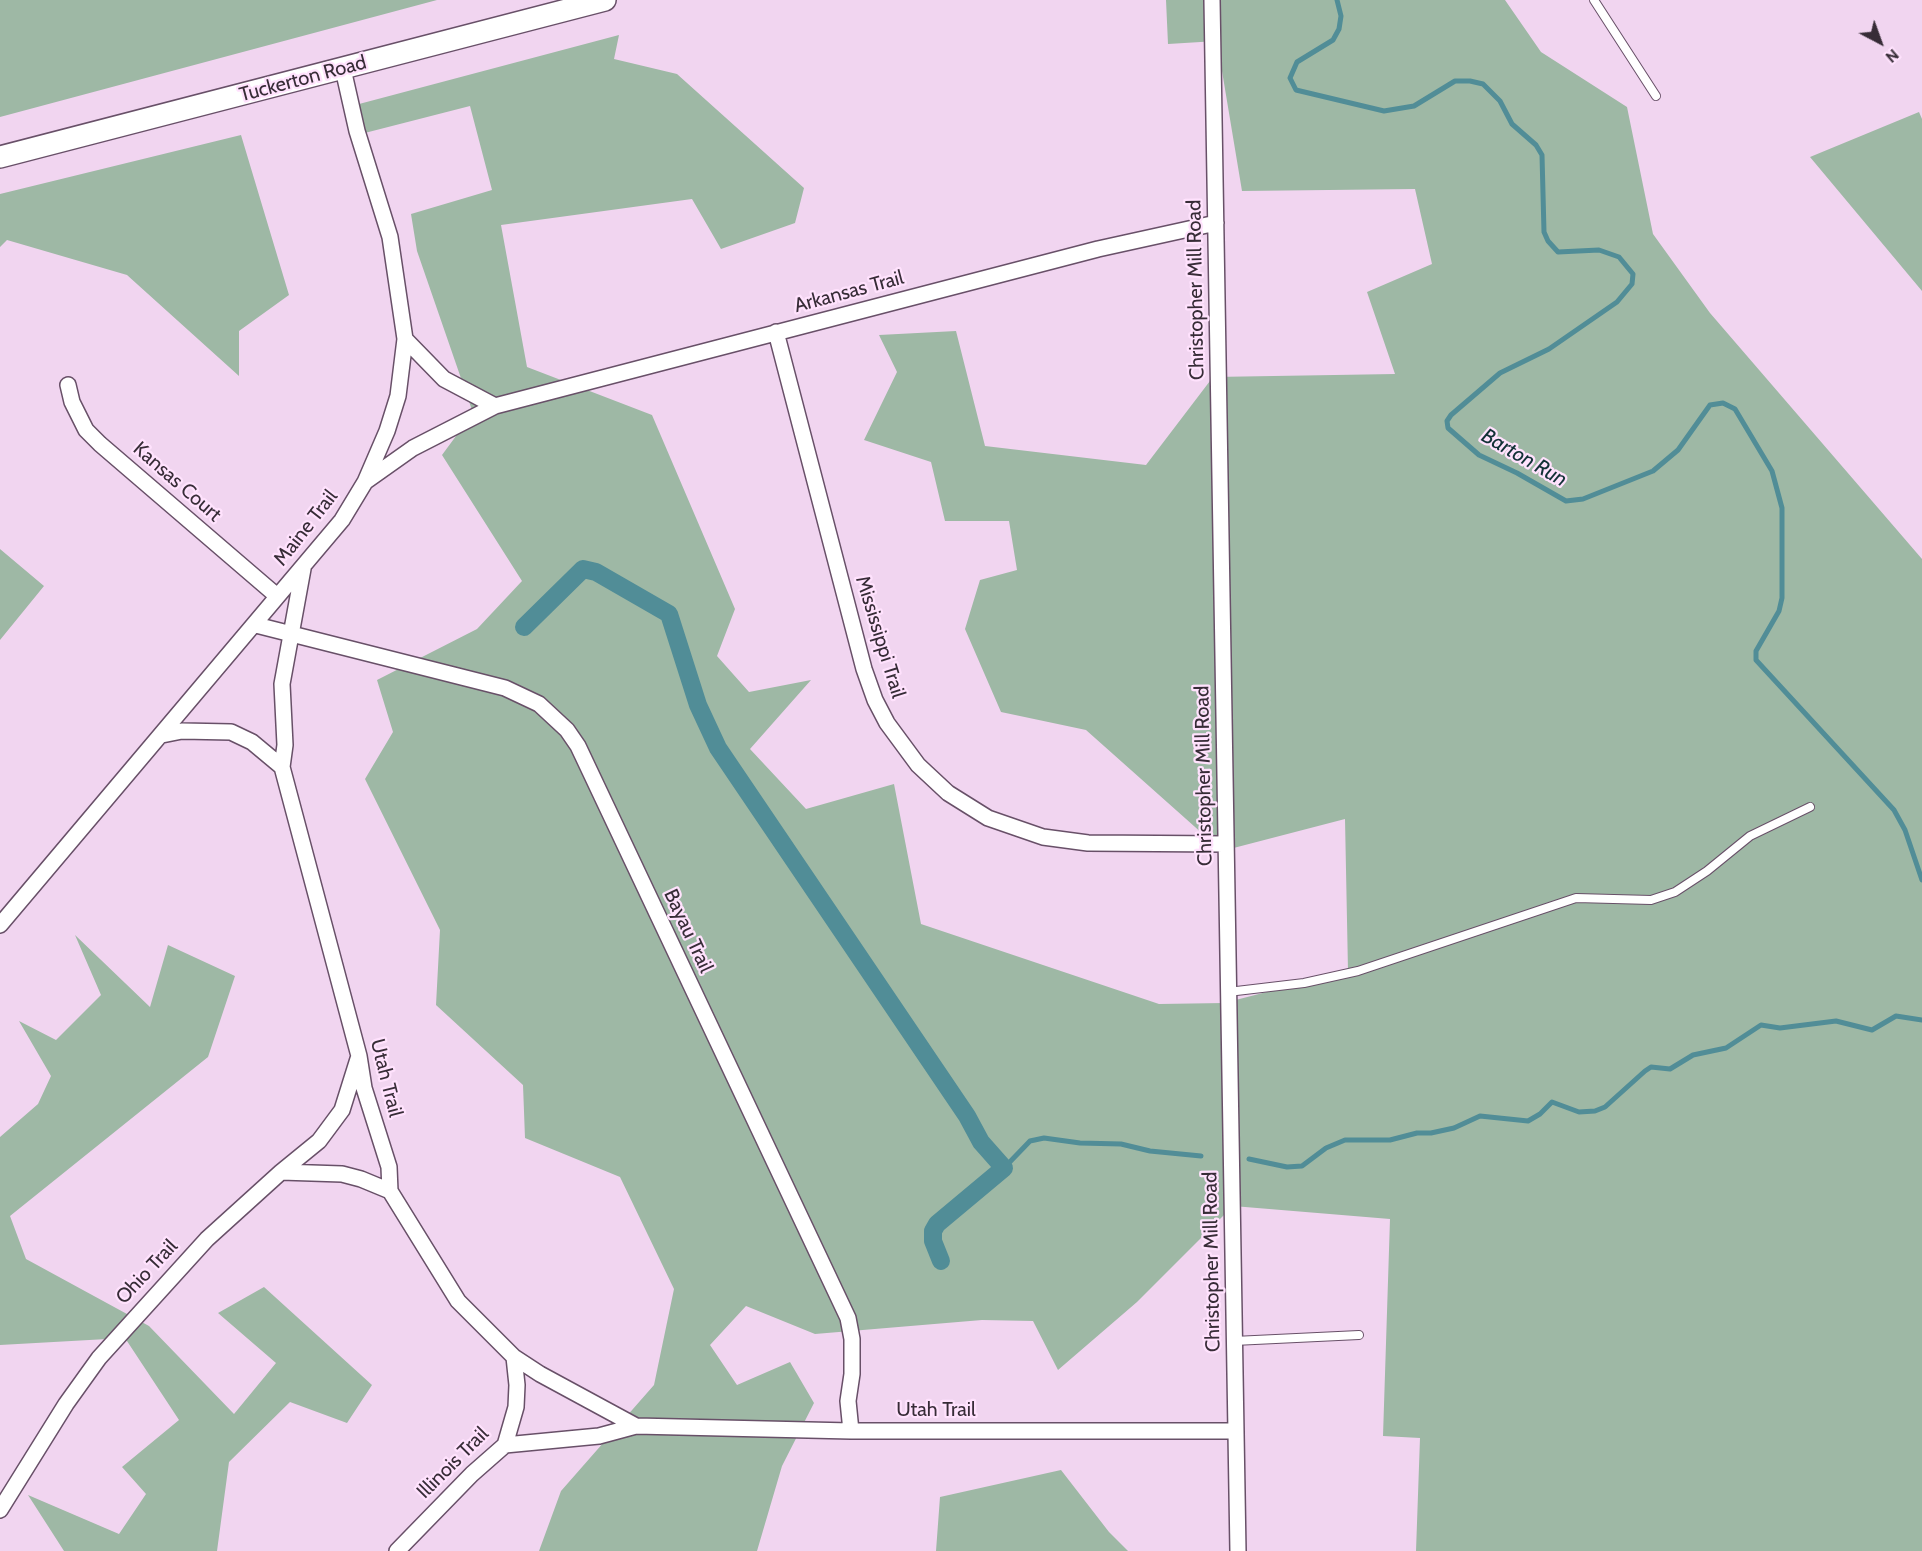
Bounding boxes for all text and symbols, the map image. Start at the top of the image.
north arrow [1850,12,1910,72]
text: N [1882,45,1903,67]
street label: Tuckerton Road [237,51,369,107]
street label: Christopher Mill Road [1182,200,1210,380]
street label: Arkansas Trail [792,266,906,318]
water label: Barton Run [1477,423,1571,493]
street label: Kansas Court [128,437,226,527]
street label: Maine Trail [269,485,343,571]
street label: Mississippi Trail [850,573,910,701]
street label: Christopher Mill Road [1190,686,1218,866]
street label: Bayau Trail [658,885,718,977]
street label: Utah Trail [365,1036,407,1120]
street label: Christopher Mill Road [1198,1172,1226,1352]
street label: Ohio Trail [111,1235,183,1309]
street label: Utah Trail [896,1398,976,1422]
street label: Illinois Trail [412,1422,494,1504]

